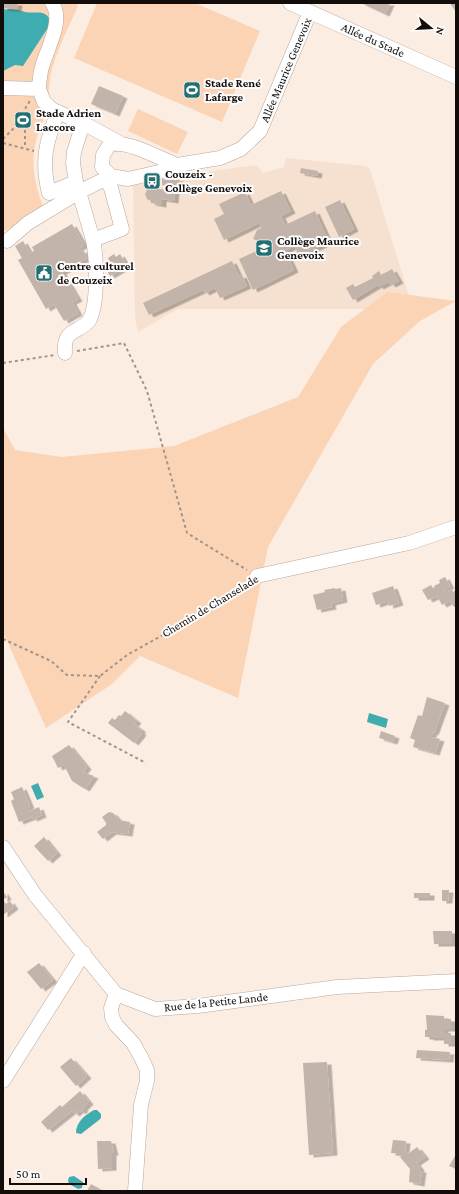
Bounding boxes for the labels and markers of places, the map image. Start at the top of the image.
place label: Stade René Lafarge [205,76,261,104]
sports icon: Stade René Lafarge [182,80,202,100]
place label: Stade Adrien Laccore [36,106,101,134]
sports icon: Stade Adrien Laccore [13,110,33,130]
place label: Couzeix - Collège Genevoix [165,167,253,195]
bus stop icon: Couzeix - Collège Genevoix [142,171,162,191]
place label: Collège Maurice Genevoix [277,234,360,262]
school or university icon: Collège Maurice Genevoix [254,238,274,258]
place label: Centre culturel de Couzeix [57,259,134,287]
public building icon: Centre culturel de Couzeix [34,263,54,283]

